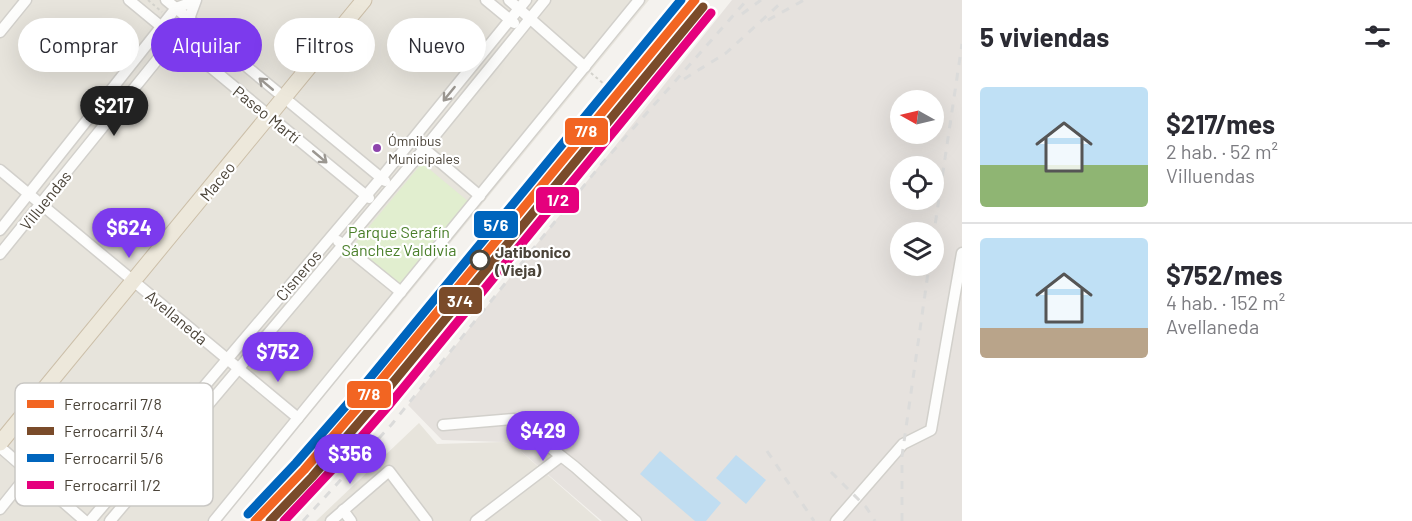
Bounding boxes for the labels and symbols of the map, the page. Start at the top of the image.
one-way arrow [258,77,274,90]
street label: Paseo Martí [230,81,305,147]
pin: $217 [78,86,150,137]
one-way arrow [443,86,456,102]
north arrow [890,90,944,144]
line badge: 7/8 [564,117,609,146]
text: 7/8 [575,121,598,140]
place label: Ómnibus Municipales [388,132,460,167]
marker: Ómnibus Municipales [371,142,383,154]
one-way arrow [312,151,328,164]
street label: Maceo [195,157,239,205]
street label: Villuendas [15,166,75,234]
line badge: 1/2 [535,186,580,214]
text: 1/2 [547,190,569,209]
pin: $624 [93,208,165,259]
line badge: 5/6 [473,210,519,239]
text: 5/6 [484,215,509,234]
park label: Parque Serafín Sánchez Valdivia [342,222,456,259]
place label: Jatibonico (Vieja) [494,242,571,279]
street label: Cisneros [271,246,325,304]
marker: Jatibonico (Vieja) [470,250,490,270]
street label: Avellaneda [142,286,212,348]
line badge: 3/4 [438,286,483,315]
text: 3/4 [447,291,473,310]
pin: $752 [242,332,314,383]
line badge: 7/8 [346,380,392,409]
legend [15,383,213,506]
text: 7/8 [358,384,381,403]
text: Ferrocarril 7/8 [64,394,162,413]
pin: $429 [507,411,579,462]
text: Ferrocarril 3/4 [64,421,164,440]
pin: $356 [314,434,386,485]
text: Ferrocarril 5/6 [64,448,163,467]
text: Ferrocarril 1/2 [64,475,161,494]

